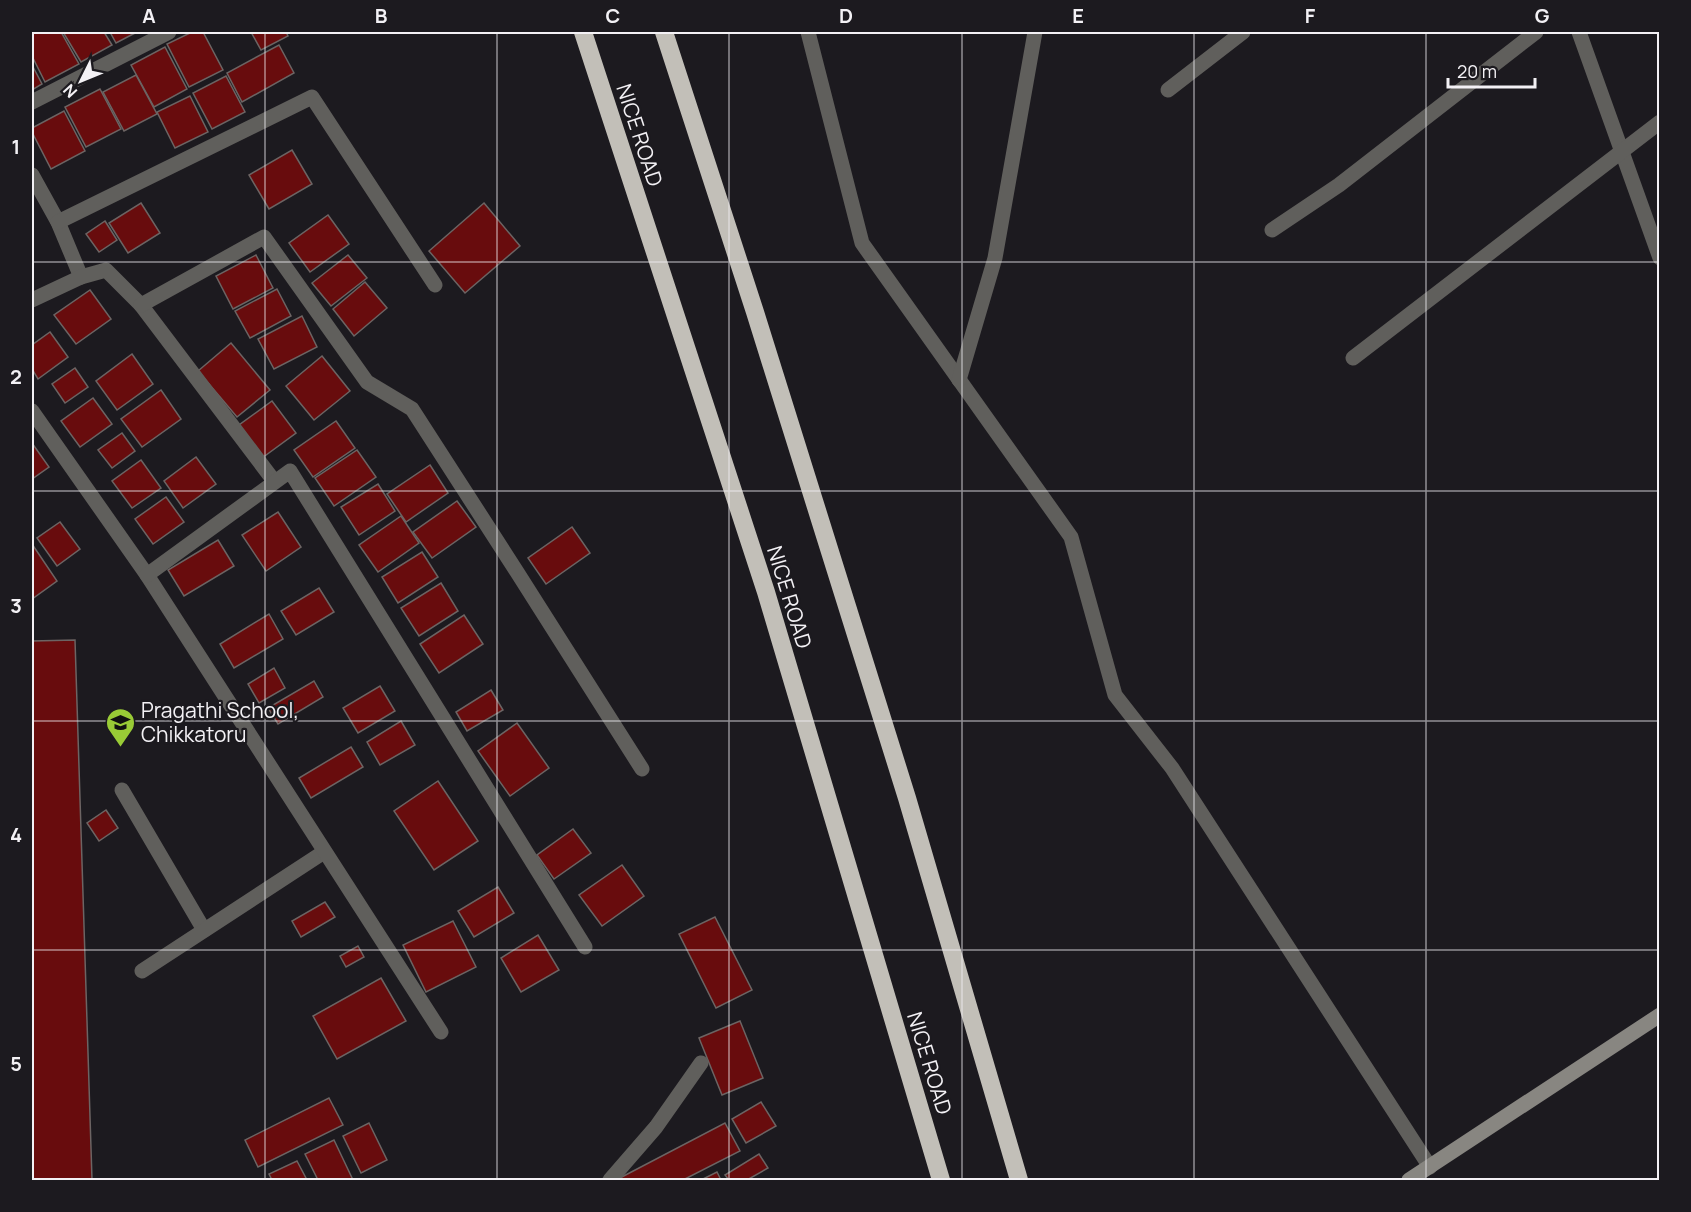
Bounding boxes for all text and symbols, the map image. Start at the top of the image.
text: A [142,2,156,29]
text: B [375,2,388,29]
text: C [606,2,620,29]
text: D [839,2,853,29]
text: E [1072,2,1084,29]
text: F [1305,2,1316,29]
text: G [1535,2,1550,29]
north arrow [51,51,111,111]
scale bar [1448,51,1535,89]
text: 20 m [1457,59,1497,83]
text: N [58,80,82,103]
street label: NICE ROAD [610,80,670,190]
text: 1 [12,133,20,160]
text: 2 [10,363,22,390]
street label: NICE ROAD [761,542,819,652]
text: 3 [10,592,22,619]
place label: Pragathi School, Chikkatoru [141,696,299,748]
school or university icon: Pragathi School, Chikkatoru [104,706,136,748]
text: 4 [10,821,22,848]
street label: NICE ROAD [901,1008,959,1118]
text: 5 [10,1050,22,1077]

